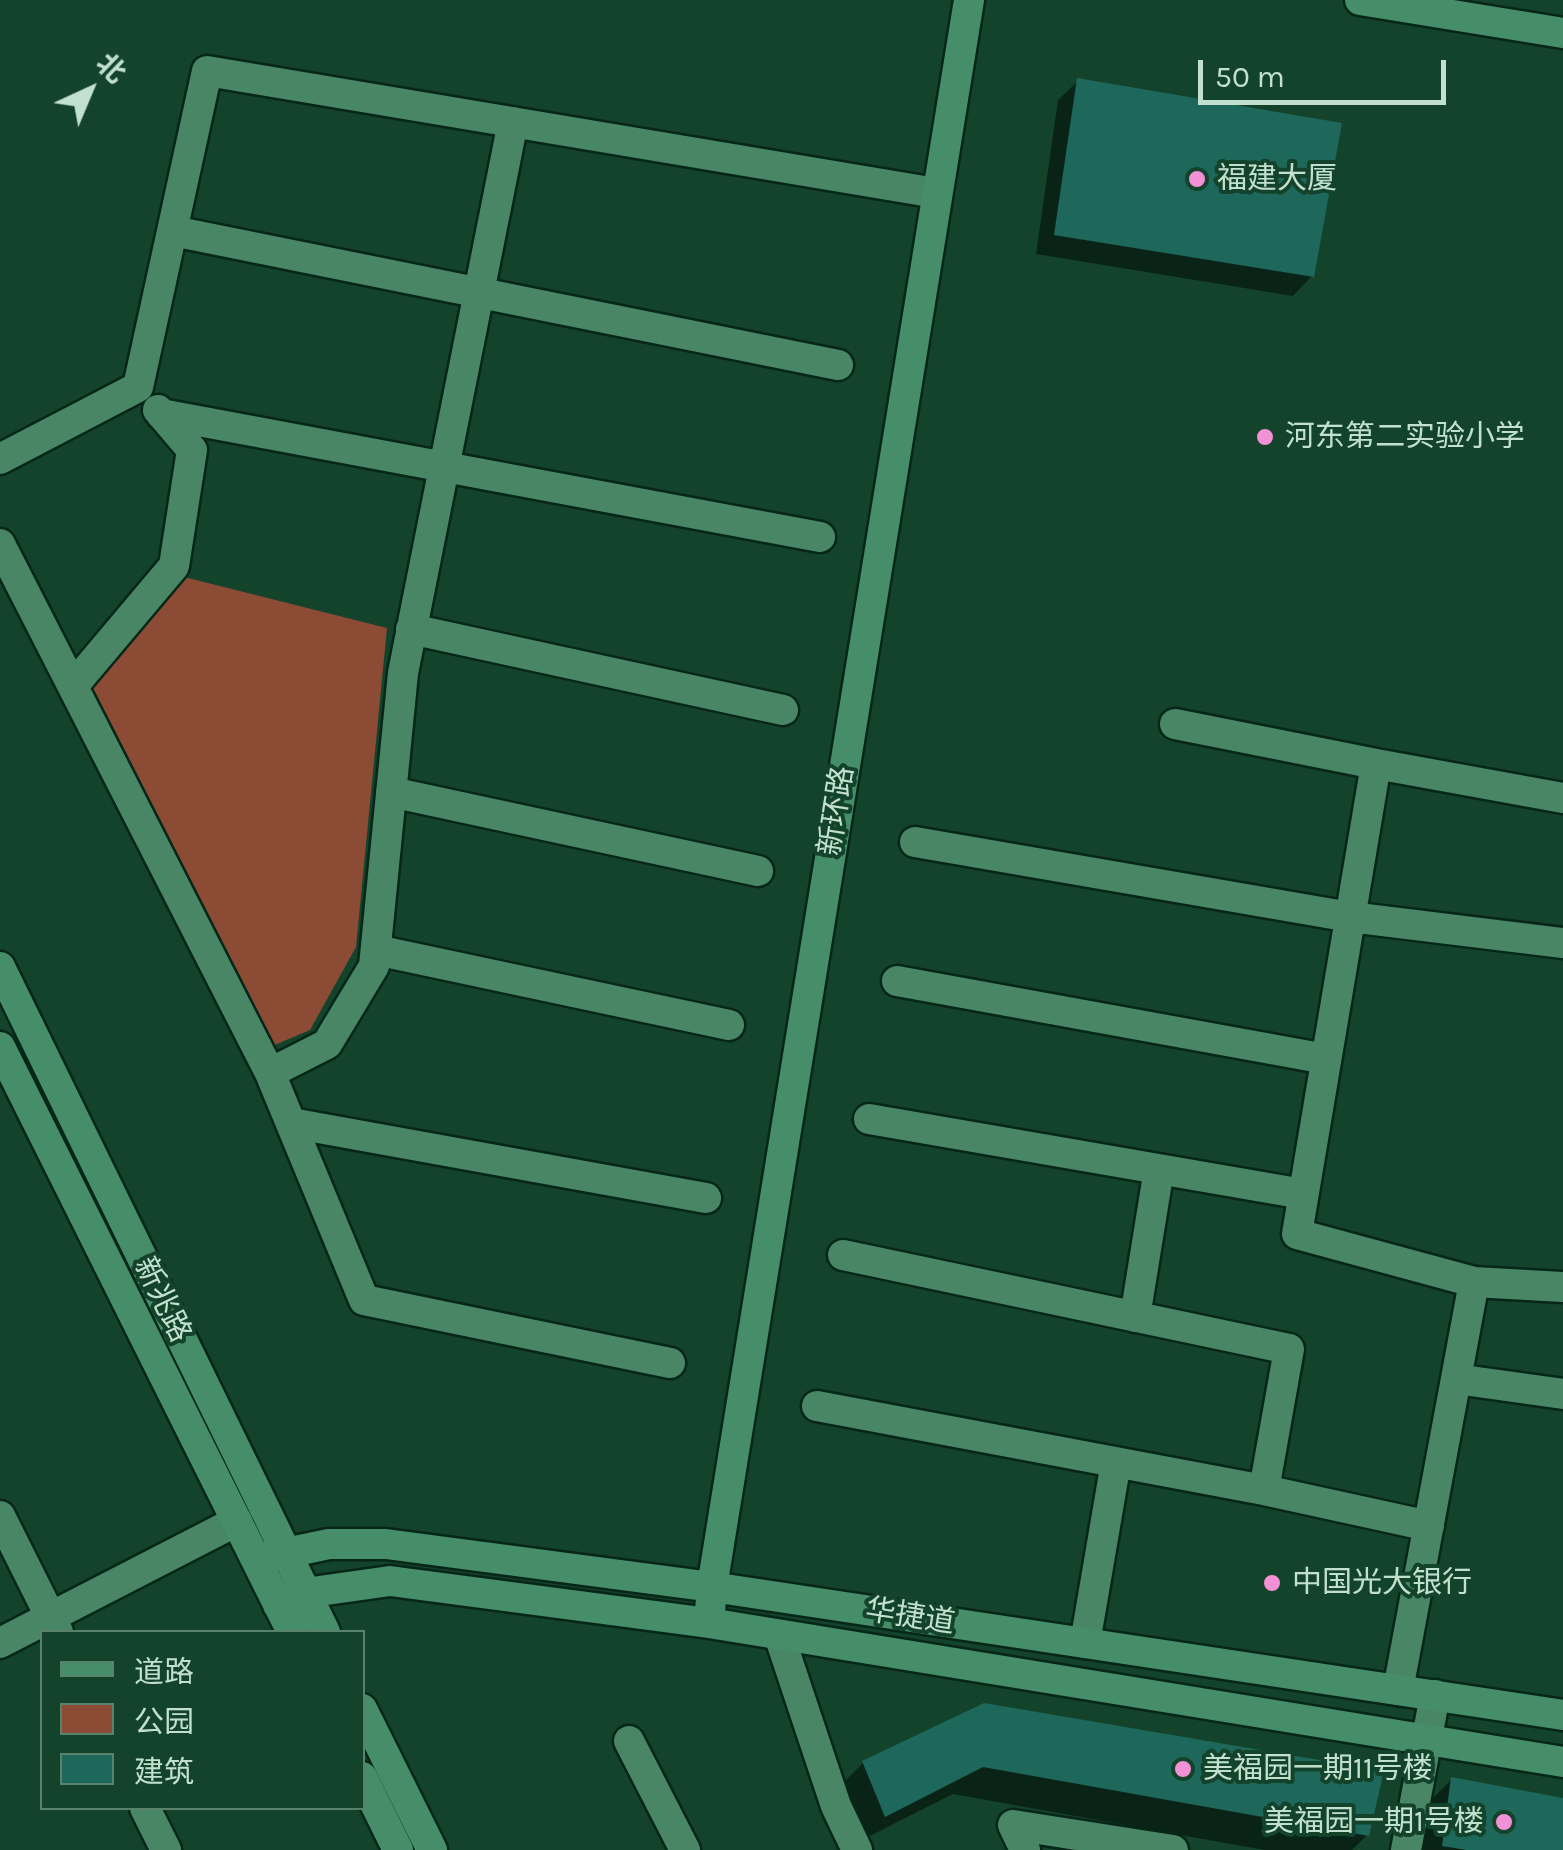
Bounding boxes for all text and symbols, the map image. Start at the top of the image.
north arrow [40,40,140,140]
scale bar [1203,40,1450,102]
text: 北 [90,46,133,90]
text: 50 m [1215,59,1285,95]
place label: 福建大厦 [1217,161,1337,197]
marker: 福建大厦 [1186,168,1208,190]
place label: 河东第二实验小学 [1285,419,1525,455]
marker: 河东第二实验小学 [1254,426,1276,448]
street label: 新环路 [812,764,862,858]
street label: 新兆路 [126,1252,198,1348]
place label: 中国光大银行 [1292,1565,1472,1601]
marker: 中国光大银行 [1261,1572,1283,1594]
street label: 华捷道 [863,1592,957,1642]
legend [40,1630,365,1810]
text: 道路 [134,1654,194,1690]
text: 公园 [134,1704,194,1740]
place label: 美福园一期11号楼 [1203,1751,1433,1787]
text: 建筑 [134,1754,194,1790]
marker: 美福园一期11号楼 [1172,1758,1194,1780]
place label: 美福园一期1号楼 [1264,1804,1484,1840]
marker: 美福园一期1号楼 [1493,1811,1515,1833]

